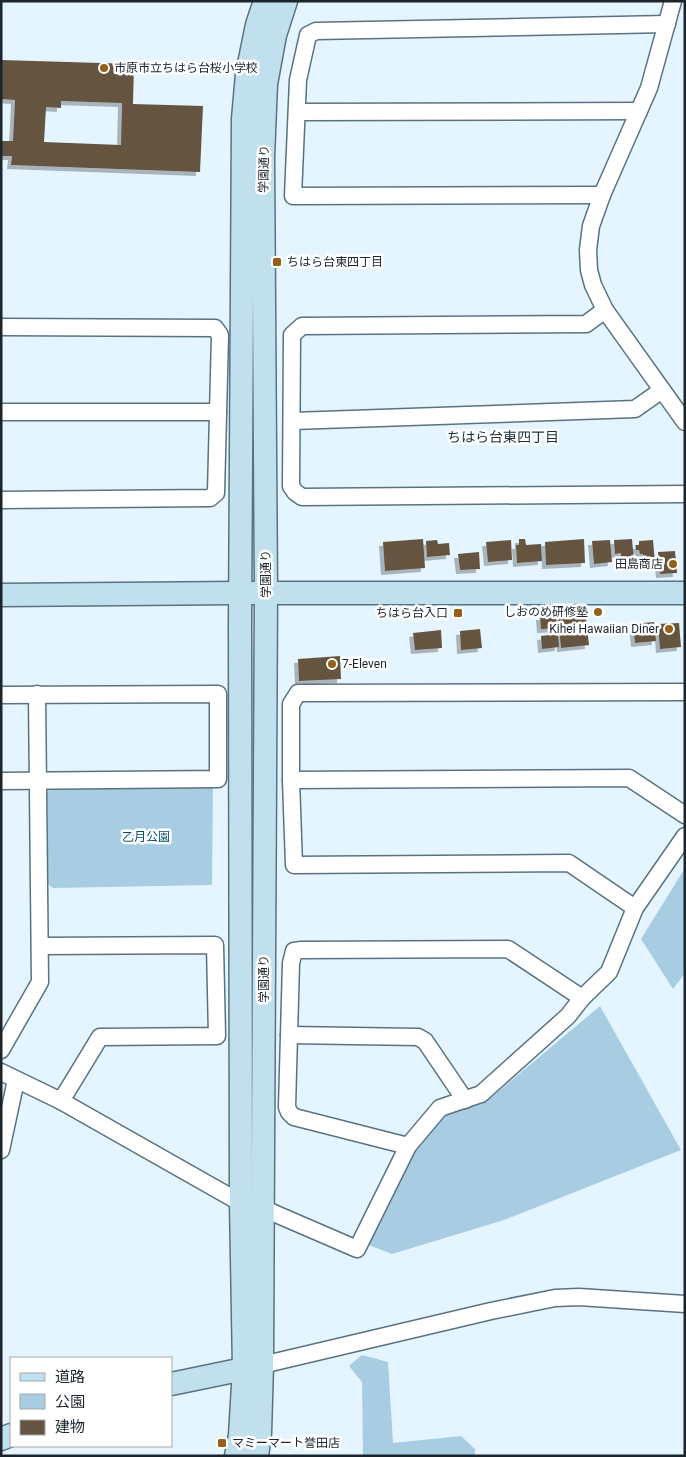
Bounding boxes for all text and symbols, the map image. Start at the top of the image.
place label: 市原市立ちはら台桜小学校 [114,61,258,75]
marker: 市原市立ちはら台桜小学校 [98,62,110,74]
street label: 学園通り [257,145,271,193]
place label: ちはら台東四丁目 [287,255,383,269]
marker: ちはら台東四丁目 [271,256,283,268]
district label: ちはら台東四丁目 [447,429,559,445]
street label: 学園通り [259,550,273,598]
place label: 田島商店 [615,557,663,571]
marker: 田島商店 [667,558,679,570]
place label: しおのめ研修塾 [504,605,588,619]
place label: ちはら台入口 [376,606,448,620]
marker: しおのめ研修塾 [592,606,604,618]
marker: ちはら台入口 [452,607,464,619]
place label: Kihei Hawaiian Diner [549,622,659,636]
marker: Kihei Hawaiian Diner [663,623,675,635]
place label: 7-Eleven [342,657,387,671]
marker: 7-Eleven [326,658,338,670]
park label: 乙月公園 [122,830,170,844]
street label: 学園通り [257,955,271,1003]
legend [10,1357,172,1447]
text: 道路 [55,1368,85,1386]
text: 公園 [55,1393,85,1411]
text: 建物 [55,1418,85,1436]
place label: マミーマート誉田店 [232,1436,340,1450]
marker: マミーマート誉田店 [216,1437,228,1449]

